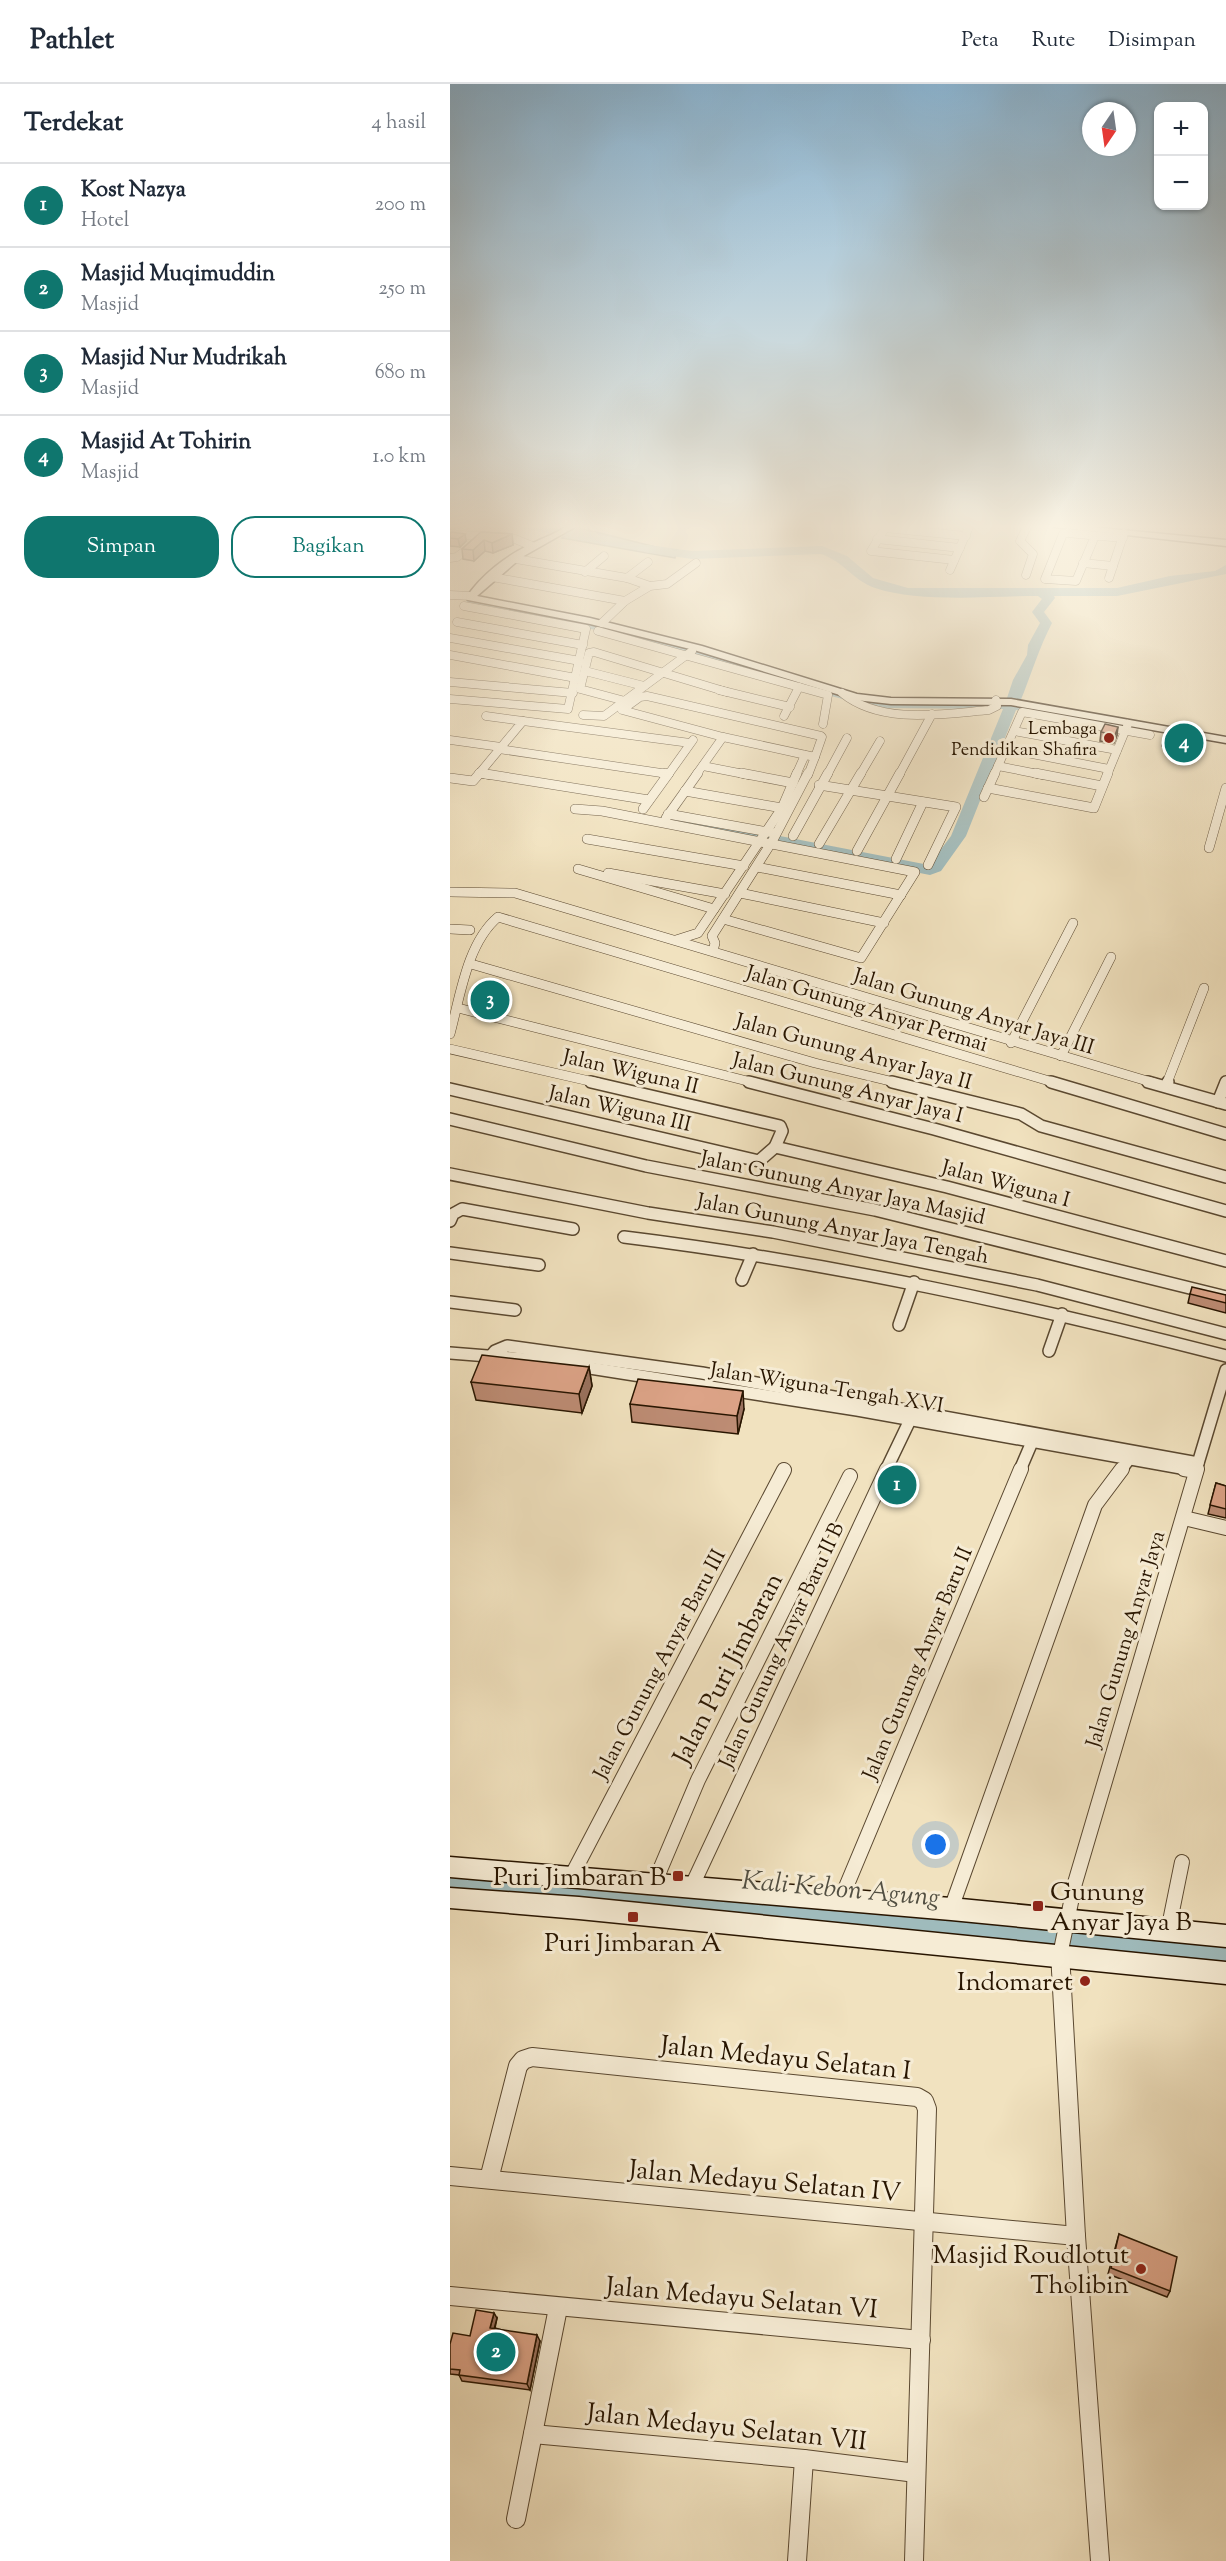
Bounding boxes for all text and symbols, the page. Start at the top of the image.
text: Pathlet [30,21,114,61]
text: Peta [961,26,999,56]
text: Rute [1032,26,1075,56]
text: Disimpan [1108,26,1196,56]
north arrow [1082,102,1136,156]
map controls [1154,102,1208,210]
button: + [1154,102,1208,156]
text: Terdekat [24,105,123,142]
text: 4 hasil [372,109,426,138]
button: − [1154,156,1208,210]
text: Kost Nazya [81,175,186,207]
text: 1 [40,191,47,220]
text: 200 m [375,191,426,220]
text: Hotel [81,207,129,236]
text: Masjid Muqimuddin [81,259,275,291]
text: 2 [39,275,48,304]
text: 250 m [378,275,426,304]
text: Masjid [81,291,139,320]
text: Masjid Nur Mudrikah [81,343,287,375]
text: 3 [39,359,48,388]
text: 680 m [375,359,426,388]
text: Masjid [81,375,139,404]
text: Masjid At Tohirin [81,427,251,459]
text: 4 [38,443,49,472]
text: 1.0 km [372,443,426,472]
text: Masjid [81,459,139,488]
button: Simpan [24,516,219,578]
button: Bagikan [231,516,426,578]
place label: Lembaga Pendidikan Shafira [951,717,1097,764]
pin: 4 [1164,720,1204,766]
marker: Lembaga Pendidikan Shafira [1102,731,1116,745]
street label: Jalan Gunung Anyar Permai [741,959,991,1061]
street label: Jalan Gunung Anyar Jaya III [851,962,1097,1060]
pin: 3 [470,978,510,1022]
street label: Jalan Wiguna II [559,1042,702,1103]
street label: Jalan Gunung Anyar Jaya II [728,1046,966,1132]
street label: Jalan Gunung Anyar Jaya I [730,1046,966,1128]
street label: Jalan Wiguna III [544,1079,694,1141]
street label: Jalan Gunung Anyar Jaya Masjid [696,1144,988,1234]
street label: Jalan Wiguna I [937,1153,1073,1217]
street label: Jalan Gunung Anyar Jaya Tengah [693,1187,991,1273]
street label: Jalan Wiguna Tengah XVI [707,1356,946,1422]
pin: 1 [878,1462,916,1508]
street label: Jalan Gunung Anyar Baru II B [712,1518,853,1775]
street label: Jalan Gunung Anyar Jaya [1079,1527,1174,1753]
street label: Jalan Gunung Anyar Baru II [856,1542,982,1786]
street label: Jalan Gunung Anyar Baru III [587,1544,734,1787]
street label: Jalan Puri Jimbaran [664,1567,794,1773]
your location [921,1830,950,1859]
place label: Puri Jimbaran B [493,1860,666,1897]
water label: Kali Kebon Agung [740,1862,942,1919]
marker: Puri Jimbaran B [671,1869,685,1883]
place label: Gunung Anyar Jaya B [1050,1875,1192,1942]
marker: Gunung Anyar Jaya B [1031,1899,1045,1913]
marker: Puri Jimbaran A [626,1910,640,1924]
place label: Puri Jimbaran A [544,1926,722,1963]
place label: Indomaret [957,1965,1073,2002]
marker: Indomaret [1078,1974,1092,1988]
street label: Jalan Medayu Selatan I [657,2028,913,2091]
street label: Jalan Medayu Selatan IV [625,2152,902,2213]
place label: Masjid Roudlotut Tholibin [932,2238,1129,2305]
marker: Masjid Roudlotut Tholibin [1134,2262,1148,2276]
street label: Jalan Medayu Selatan VI [602,2269,880,2330]
pin: 2 [476,2330,516,2374]
street label: Jalan Medayu Selatan VII [583,2395,869,2462]

